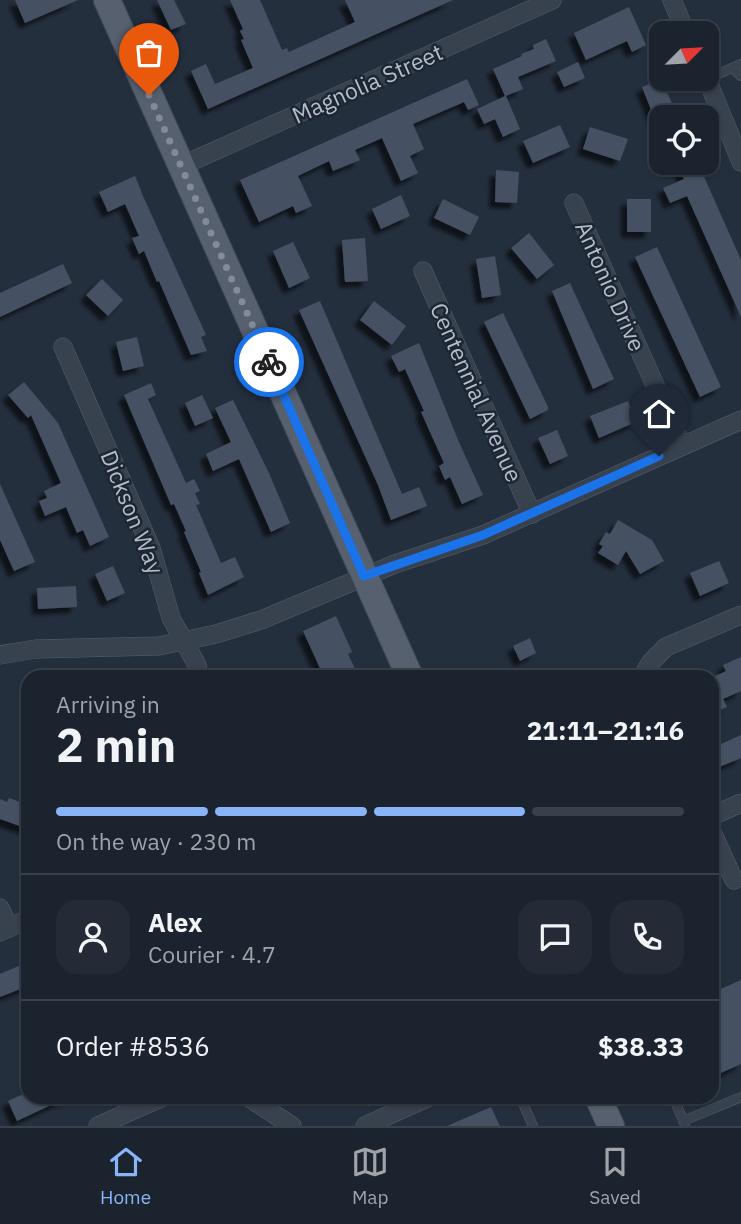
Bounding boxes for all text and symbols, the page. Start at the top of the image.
north arrow [649,21,719,91]
map controls [649,21,719,175]
pin [119,23,179,95]
icon: bag [130,34,168,72]
street label: Magnolia Street [287,36,447,130]
button: locate [649,105,719,175]
street label: Antonio Drive [569,216,653,356]
street label: Centennial Avenue [424,298,530,486]
courier [234,327,304,397]
icon: bike [250,343,288,381]
pin [629,384,689,456]
icon: home [640,395,678,433]
street label: Dickson Way [95,446,172,579]
text: Arriving in [56,689,160,719]
text: 21:11–21:16 [527,713,684,747]
text: 2 min [56,715,176,775]
text: On the way · 230 m [56,826,256,856]
button: person [56,900,130,974]
button: chat [518,900,592,974]
button: phone [610,900,684,974]
text: Alex [148,905,202,939]
text: Courier · 4.7 [148,939,276,969]
text: Order #8536 [56,1029,210,1063]
text: $38.33 [598,1029,684,1063]
tab: Home [100,1143,151,1209]
tab: Map [351,1143,389,1209]
tab: Saved [589,1143,641,1209]

